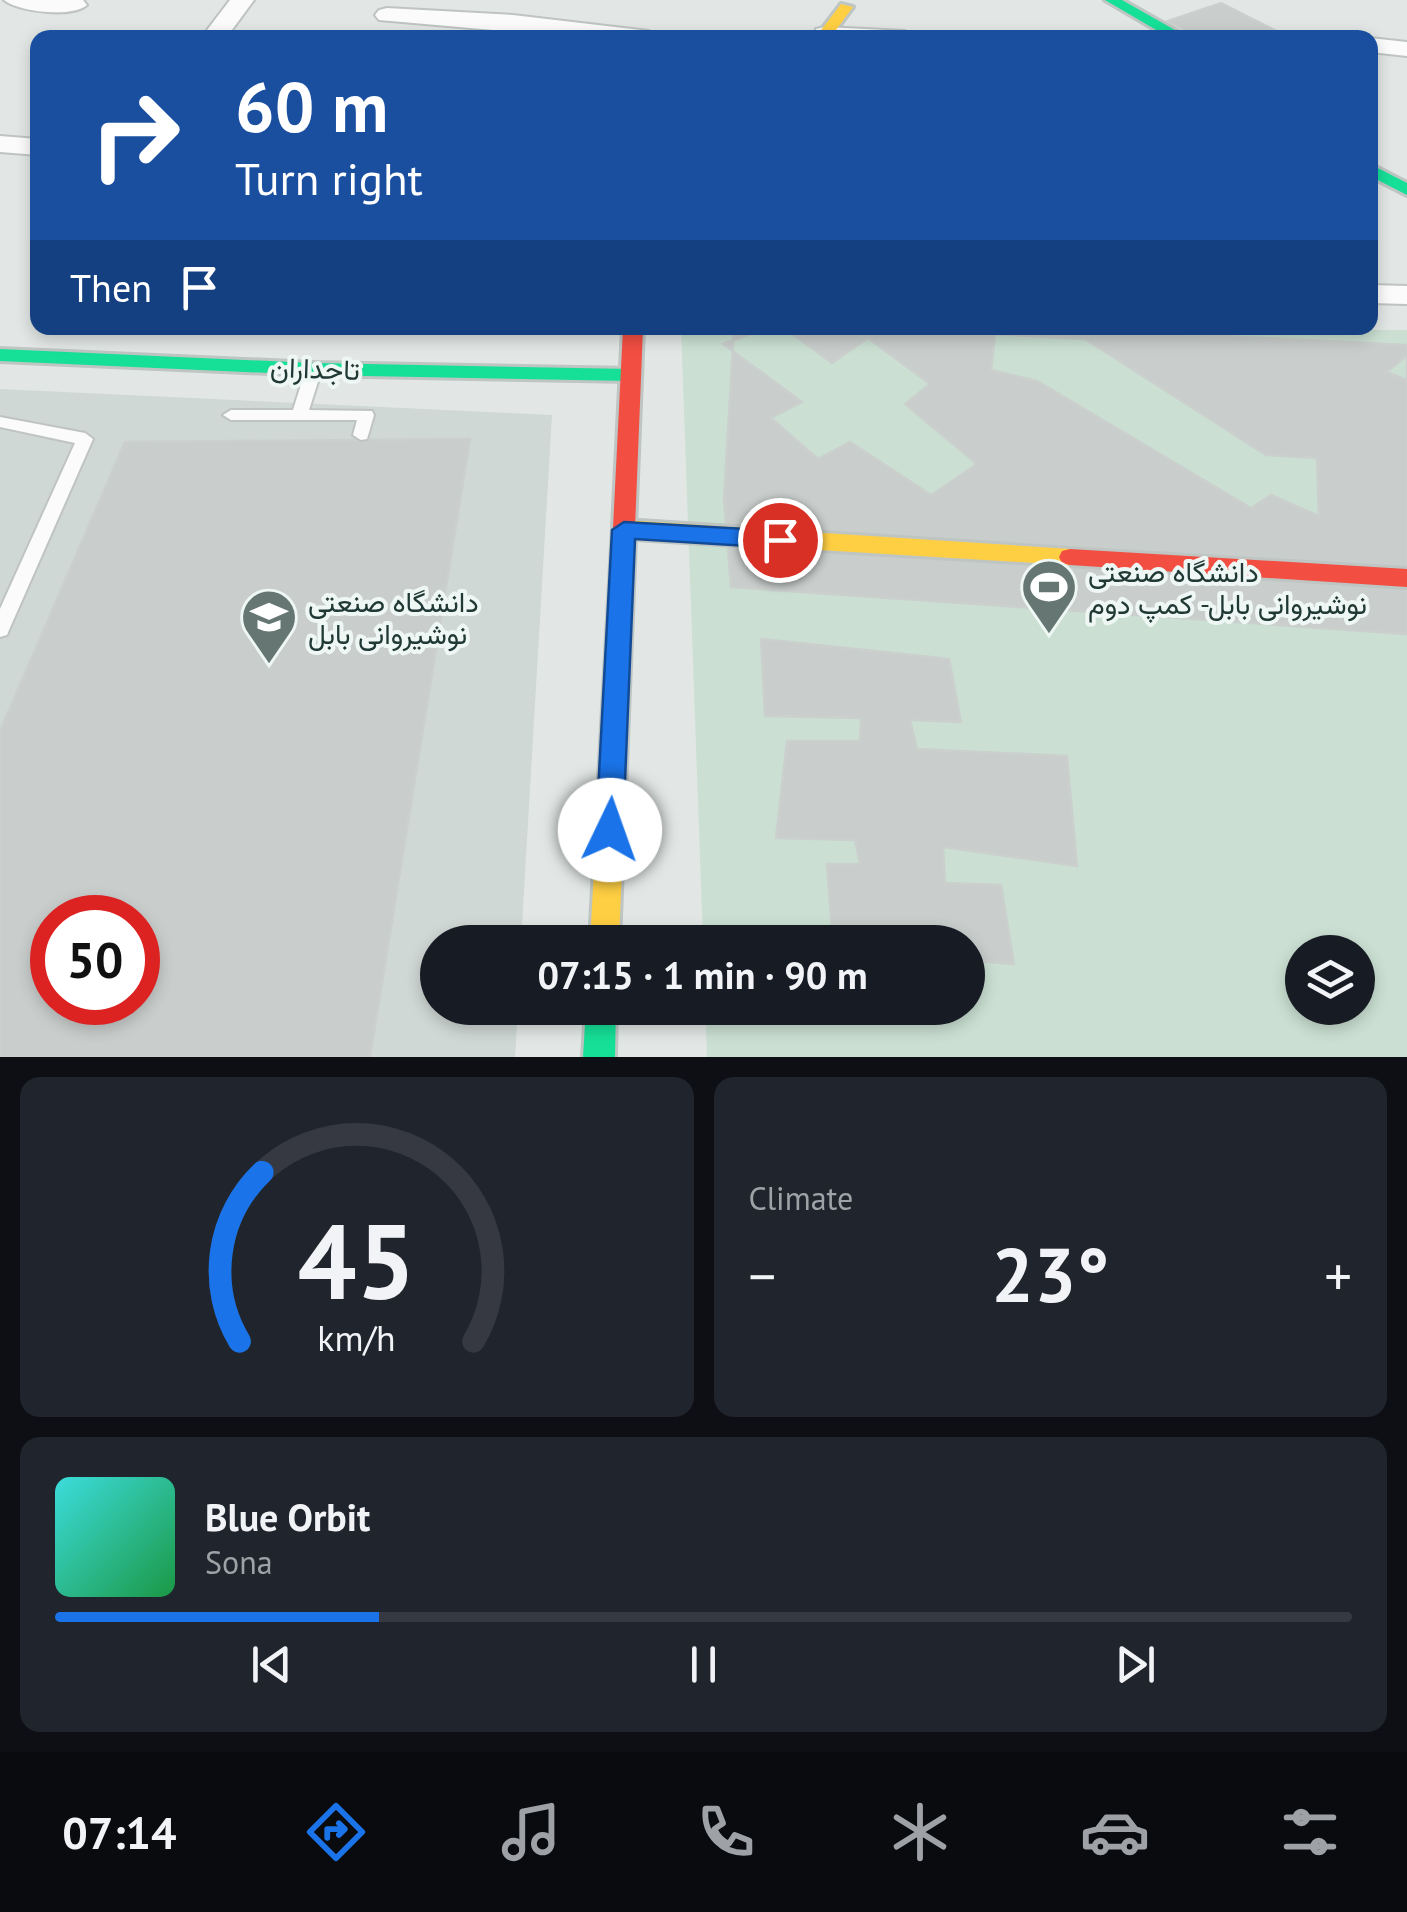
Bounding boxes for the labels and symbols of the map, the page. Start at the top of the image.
street label: تاجداران [269,348,361,388]
pin [738,498,823,583]
place label: دانشگاه صنعتی نوشیروانی بابل- کمپ دوم [1088,553,1367,623]
sports icon: دانشگاه صنعتی نوشیروانی بابل- کمپ دوم [1019,557,1079,636]
place label: دانشگاه صنعتی نوشیروانی بابل [308,583,479,652]
school or university icon: دانشگاه صنعتی نوشیروانی بابل [239,587,299,666]
position arrow [558,778,662,882]
speed limit sign: 50 [30,895,160,1025]

